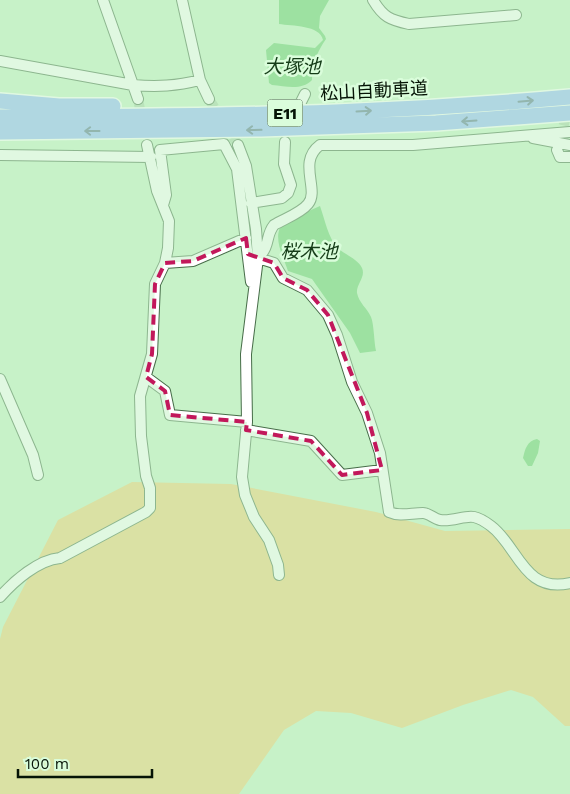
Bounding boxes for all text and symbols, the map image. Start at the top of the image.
water label: 大塚池 [263,55,322,78]
street label: 松山自動車道 [319,77,428,104]
one-way arrow [518,96,534,106]
road number: E11 [268,100,302,126]
one-way arrow [355,106,371,115]
one-way arrow [461,116,477,125]
one-way arrow [247,125,263,134]
one-way arrow [84,126,100,136]
water label: 桜木池 [280,240,339,263]
scale bar [18,746,151,778]
text: 100 m [25,755,69,773]

